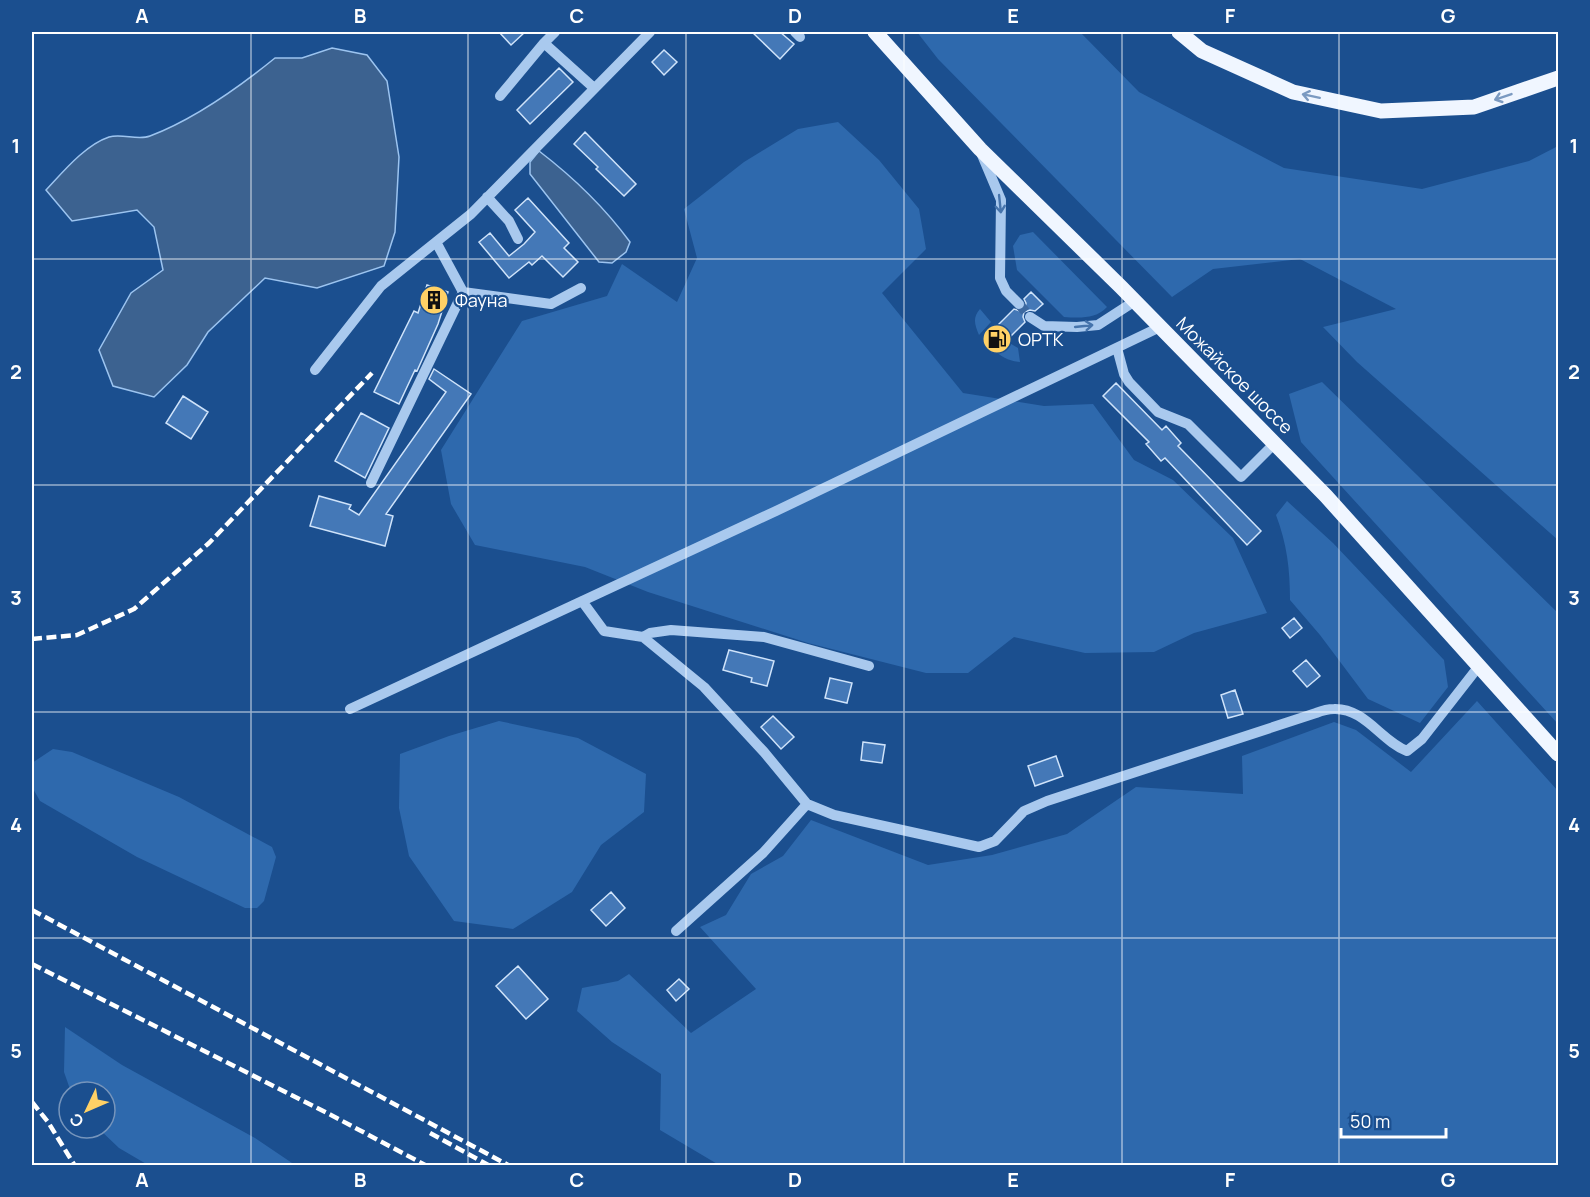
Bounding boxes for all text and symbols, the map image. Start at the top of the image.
text: A [135,2,149,29]
text: B [354,2,367,29]
text: C [570,2,584,29]
text: D [788,2,802,29]
text: E [1007,2,1019,29]
text: F [1225,2,1236,29]
text: G [1441,2,1456,29]
one-way arrow [1302,90,1322,101]
one-way arrow [1494,92,1513,103]
text: 1 [12,132,20,159]
text: 1 [1570,132,1578,159]
one-way arrow [994,193,1005,213]
building icon: Фауна [418,284,450,316]
place label: Фауна [455,288,507,312]
street label: Можайское шоссе [1171,311,1299,439]
one-way arrow [1074,320,1094,331]
fuel station icon: ОРТК [981,323,1013,355]
place label: ОРТК [1018,327,1064,351]
text: 2 [10,358,22,385]
text: 2 [1568,358,1580,385]
text: 3 [10,584,22,611]
text: 3 [1568,584,1580,611]
text: 4 [10,811,22,838]
text: 4 [1568,811,1580,838]
text: 5 [10,1037,22,1064]
text: 5 [1568,1037,1580,1064]
north arrow [57,1080,117,1140]
scale bar [1341,1101,1446,1139]
text: С [64,1108,88,1132]
text: 50 m [1350,1109,1390,1133]
text: A [135,1166,149,1193]
text: B [354,1166,367,1193]
text: C [570,1166,584,1193]
text: D [788,1166,802,1193]
text: E [1007,1166,1019,1193]
text: F [1225,1166,1236,1193]
text: G [1441,1166,1456,1193]

